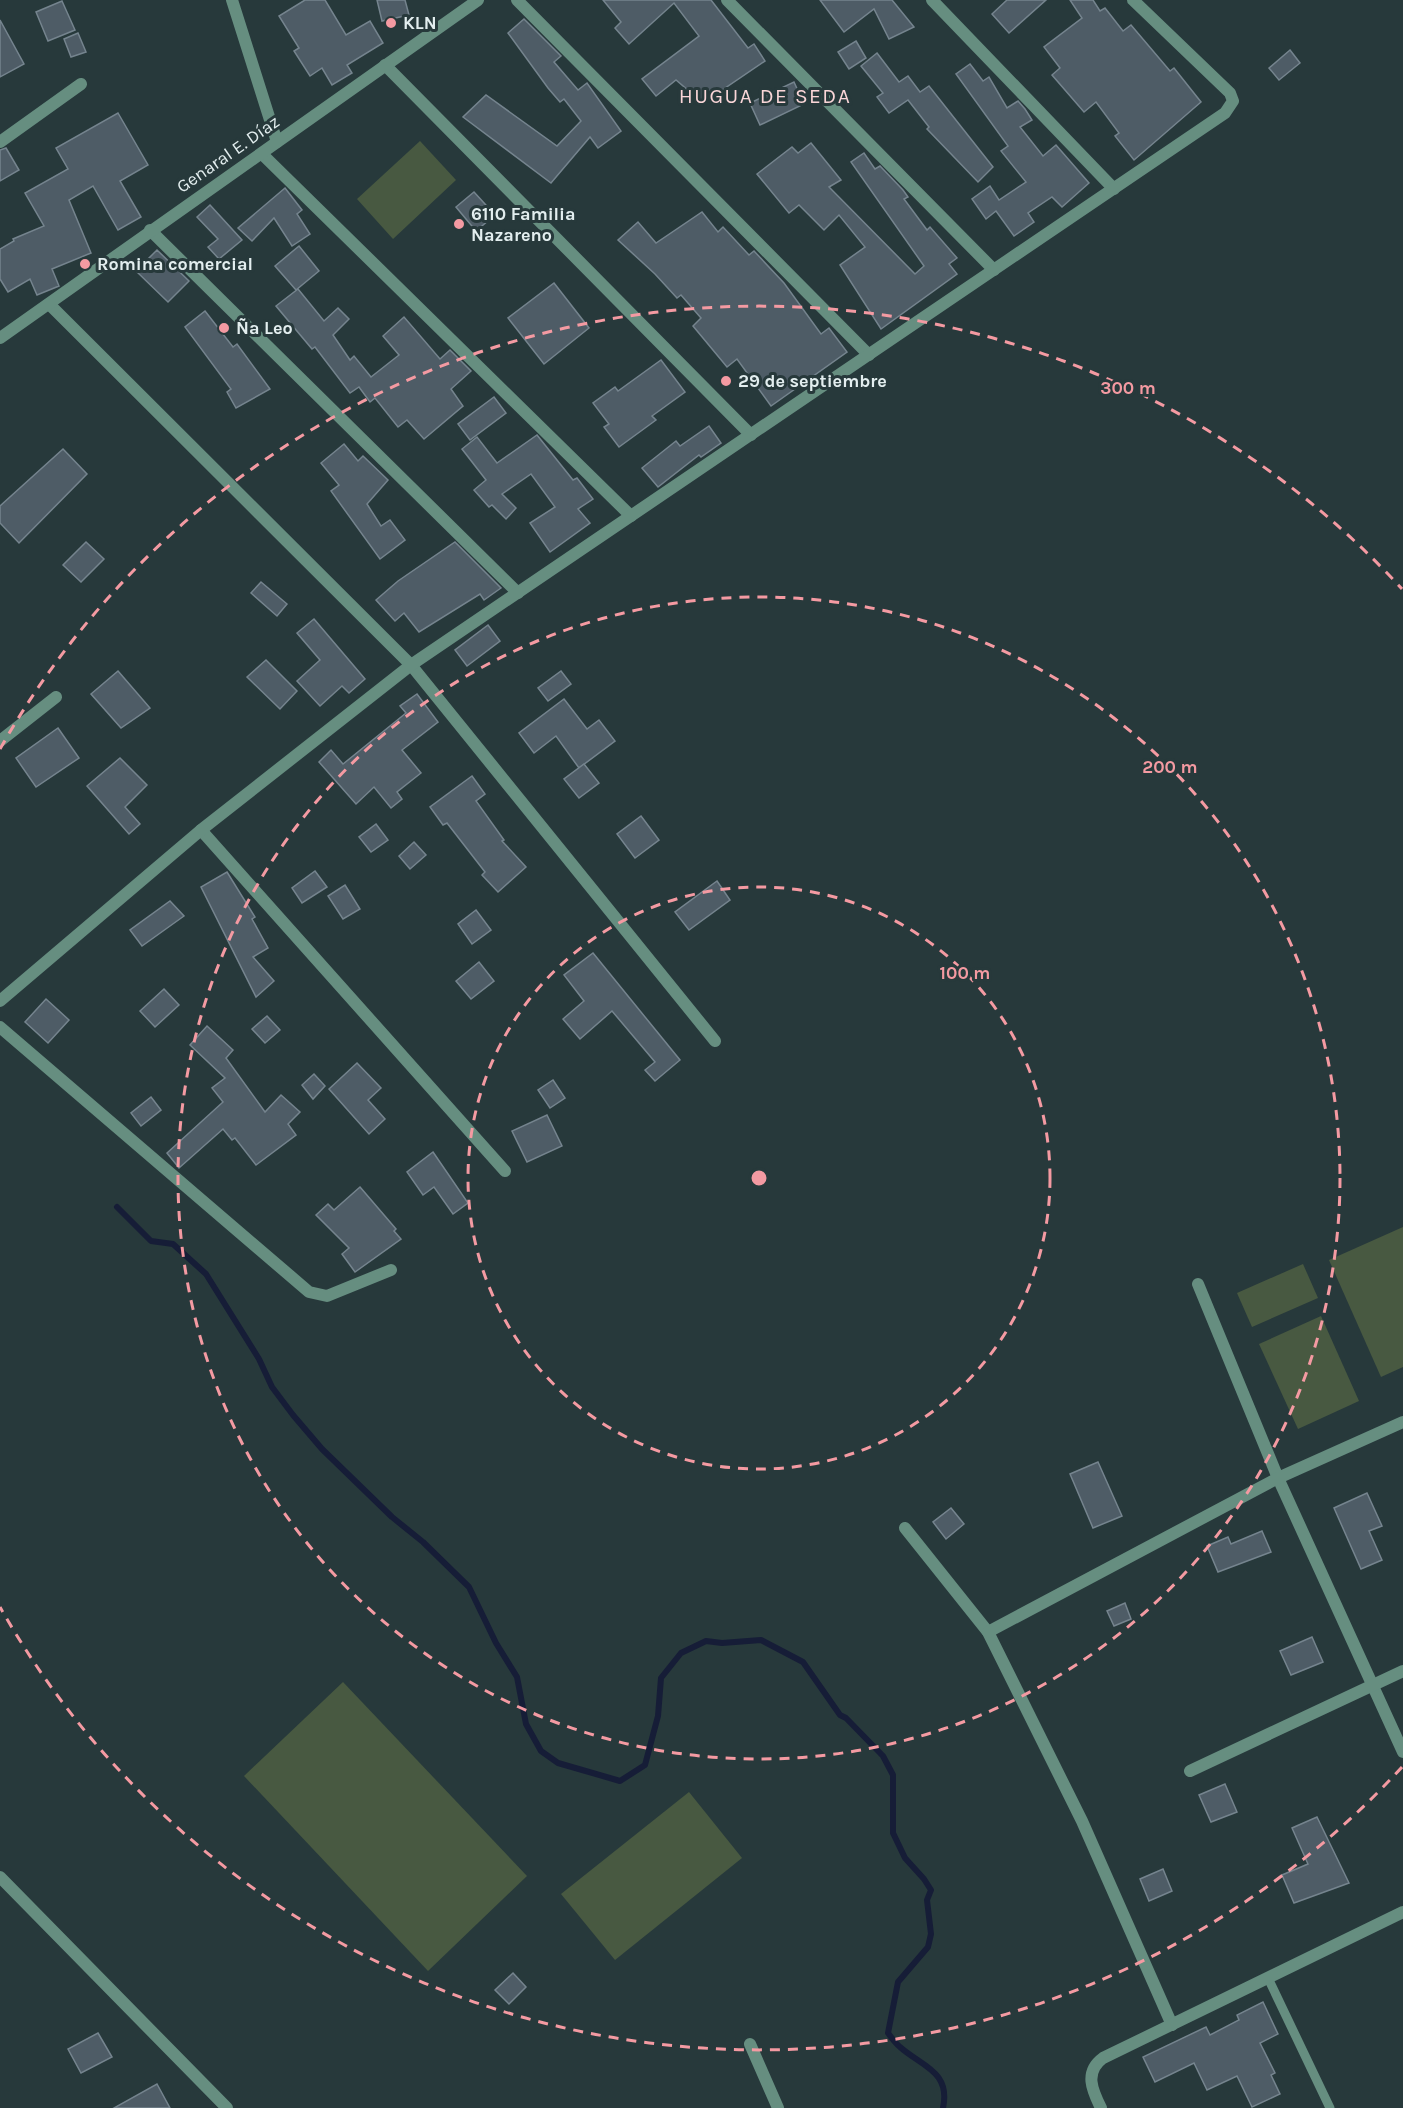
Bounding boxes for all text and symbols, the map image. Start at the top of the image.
place label: KLN [403,12,437,34]
marker: KLN [384,16,398,30]
district label: HUGUA DE SEDA [679,84,851,108]
street label: Genaral E. Díaz [172,110,284,198]
place label: 6110 Familia Nazareno [471,203,576,246]
marker: 6110 Familia Nazareno [452,217,466,231]
place label: Romina comercial [97,253,253,275]
marker: Romina comercial [78,257,92,271]
place label: Ña Leo [236,317,293,339]
marker: Ña Leo [217,321,231,335]
place label: 29 de septiembre [738,370,887,392]
marker: 29 de septiembre [719,374,733,388]
text: 300 m [1100,377,1156,399]
text: 200 m [1142,756,1198,778]
text: 100 m [940,962,990,984]
centre of rings [749,1168,769,1188]

